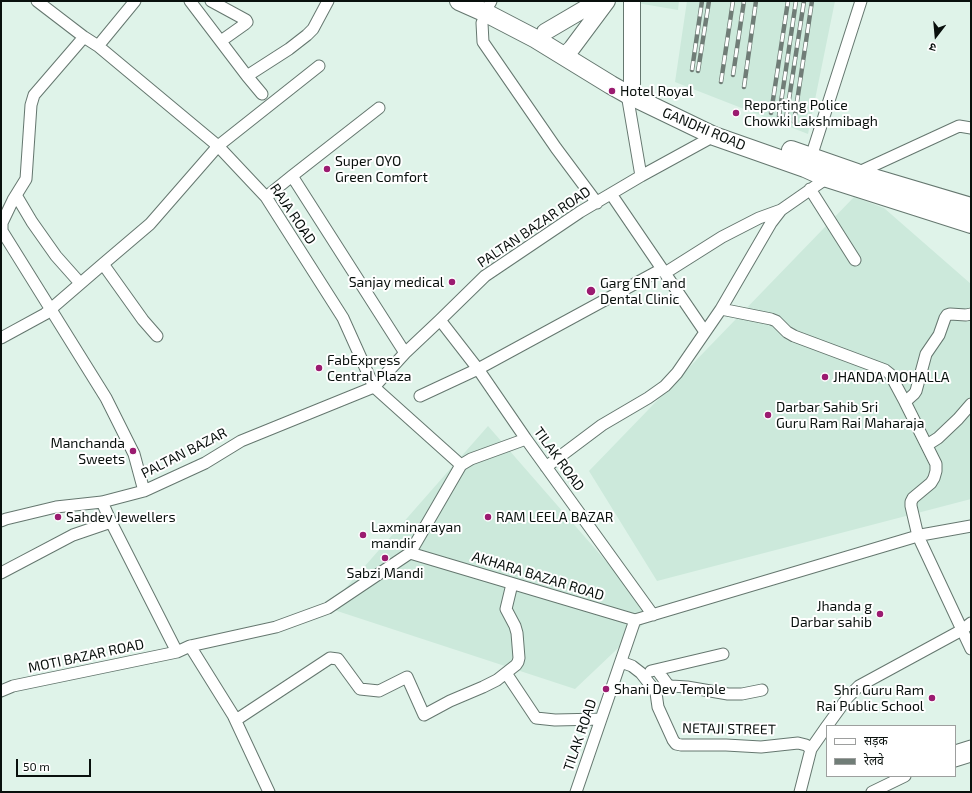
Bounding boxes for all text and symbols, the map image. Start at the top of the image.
north arrow [916,16,956,56]
text: उ [928,41,937,55]
place label: Hotel Royal [620,83,693,99]
marker: Hotel Royal [607,86,617,96]
place label: Reporting Police Chowki Lakshmibagh [744,97,878,130]
street label: GANDHI ROAD [660,104,748,154]
marker: Reporting Police Chowki Lakshmibagh [731,108,741,118]
place label: Super OYO Green Comfort [335,153,428,186]
marker: Super OYO Green Comfort [322,164,332,174]
street label: RAJA ROAD [266,180,320,248]
street label: PALTAN BAZAR ROAD [474,183,594,271]
place label: Sanjay medical [349,274,444,290]
place label: Garg ENT and Dental Clinic [600,275,686,308]
marker: Sanjay medical [447,277,457,287]
marker: Garg ENT and Dental Clinic [585,285,597,297]
place label: FabExpress Central Plaza [327,352,411,384]
marker: FabExpress Central Plaza [314,363,324,373]
place label: JHANDA MOHALLA [833,369,950,385]
marker: JHANDA MOHALLA [820,372,830,382]
place label: Darbar Sahib Sri Guru Ram Rai Maharaja [776,399,924,432]
marker: Darbar Sahib Sri Guru Ram Rai Maharaja [763,410,773,420]
street label: PALTAN BAZAR [138,424,230,482]
street label: TILAK ROAD [530,424,588,494]
place label: Manchanda Sweets [50,435,125,468]
marker: Manchanda Sweets [128,446,138,456]
place label: Sahdev Jewellers [66,509,176,525]
place label: RAM LEELA BAZAR [496,509,613,525]
marker: Sahdev Jewellers [53,512,63,522]
marker: RAM LEELA BAZAR [483,512,493,522]
place label: Laxminarayan mandir [371,519,461,552]
marker: Laxminarayan mandir [358,530,368,540]
street label: AKHARA BAZAR ROAD [470,548,606,604]
marker: Sabzi Mandi [380,553,390,563]
place label: Sabzi Mandi [347,565,423,581]
place label: Jhanda g Darbar sahib [791,598,872,630]
marker: Jhanda g Darbar sahib [875,609,885,619]
street label: MOTI BAZAR ROAD [26,636,146,676]
place label: Shani Dev Temple [614,681,726,697]
place label: Shri Guru Ram Rai Public School [816,682,924,714]
marker: Shani Dev Temple [601,684,611,694]
marker: Shri Guru Ram Rai Public School [927,693,937,703]
street label: TILAK ROAD [560,697,600,773]
street label: NETAJI STREET [682,720,776,738]
legend [826,725,956,777]
text: सड़क [864,733,888,747]
scale bar [18,751,93,777]
text: रेलवे [864,753,884,767]
text: 50 m [23,759,50,773]

